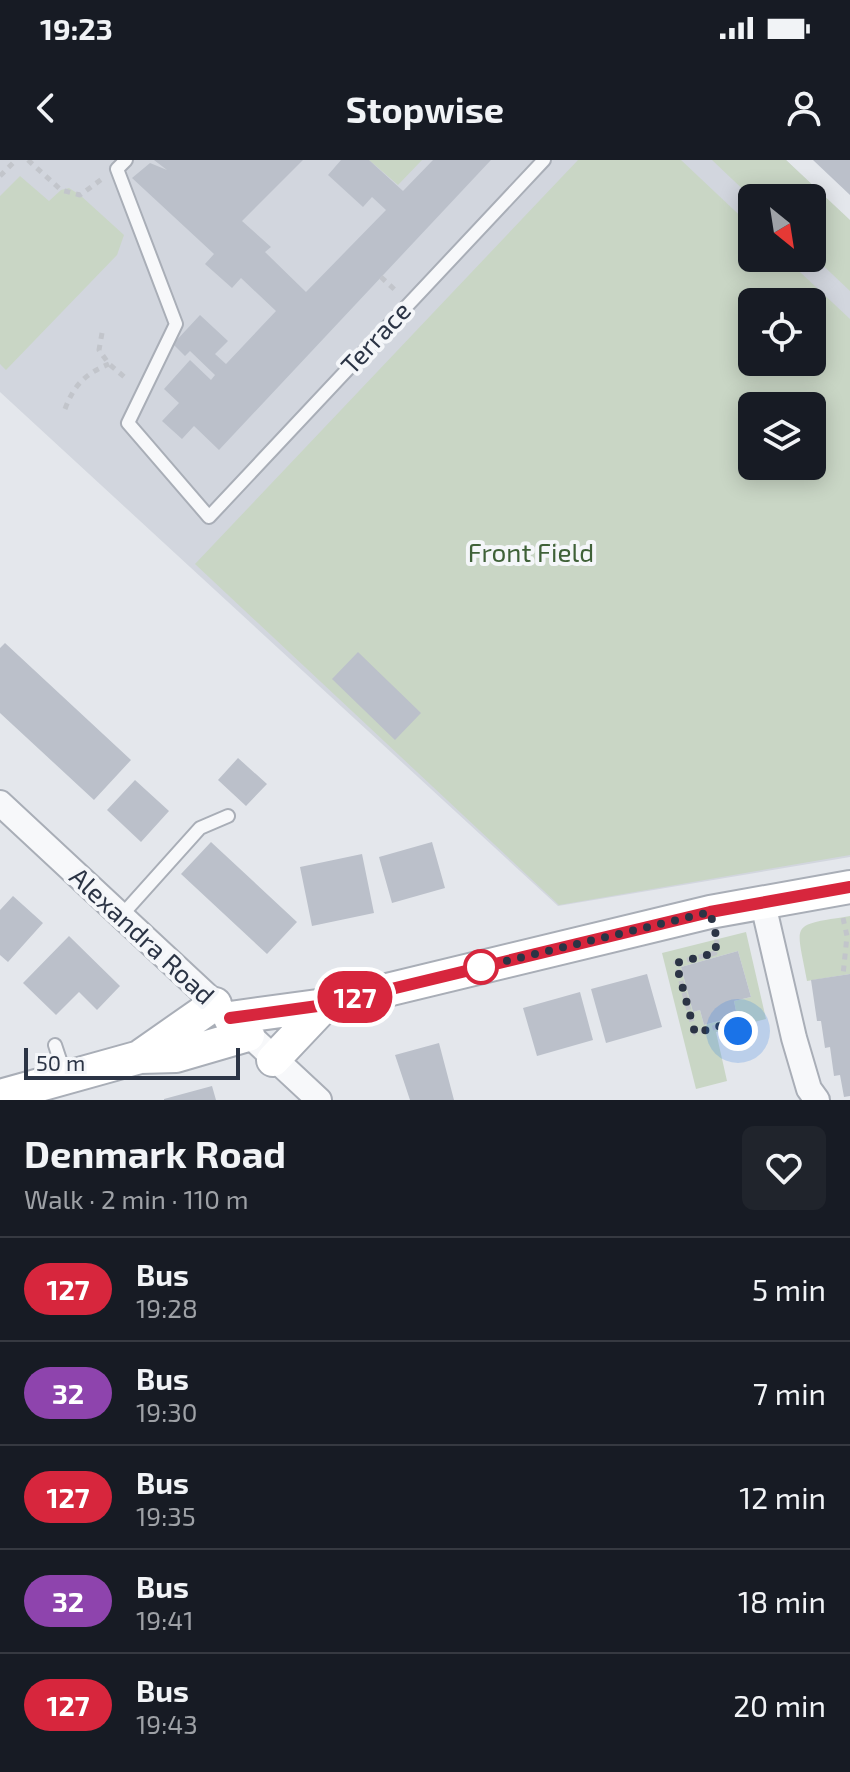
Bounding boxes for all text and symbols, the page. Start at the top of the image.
text: 19:23 [40,10,113,46]
icon: back [24,86,68,130]
icon: person [782,86,826,130]
text: Stopwise [346,87,504,130]
north arrow [738,184,826,272]
map controls [738,184,826,480]
button: locate [738,288,826,376]
street label: Terrace [334,294,416,380]
button: layers [738,392,826,480]
park label: Front Field [468,536,594,567]
street label: Alexandra Road [64,860,222,1010]
unlabelled marker [464,950,498,984]
line badge: 127 [309,971,401,1023]
text: 127 [333,980,377,1014]
your location [718,1011,758,1051]
scale bar [24,1044,240,1080]
text: 50 m [36,1049,85,1075]
button: heart [742,1126,826,1210]
text: Denmark Road [24,1130,286,1176]
text: Walk · 2 min · 110 m [24,1183,248,1214]
text: Bus [136,1256,189,1292]
text: 5 min [752,1271,826,1307]
text: 127 [46,1272,90,1306]
text: 19:28 [136,1292,198,1323]
text: Bus [136,1360,189,1396]
text: 7 min [753,1375,826,1411]
text: 32 [52,1376,84,1410]
text: 19:30 [136,1396,198,1427]
text: Bus [136,1464,189,1500]
text: 12 min [739,1479,826,1515]
text: 127 [46,1480,90,1514]
text: 19:35 [136,1500,196,1531]
text: Bus [136,1568,189,1604]
text: 18 min [738,1583,826,1619]
text: 32 [52,1584,84,1618]
text: 19:41 [136,1604,194,1635]
text: Bus [136,1672,189,1708]
text: 20 min [733,1687,826,1723]
text: 127 [46,1688,90,1722]
text: 19:43 [136,1708,198,1739]

